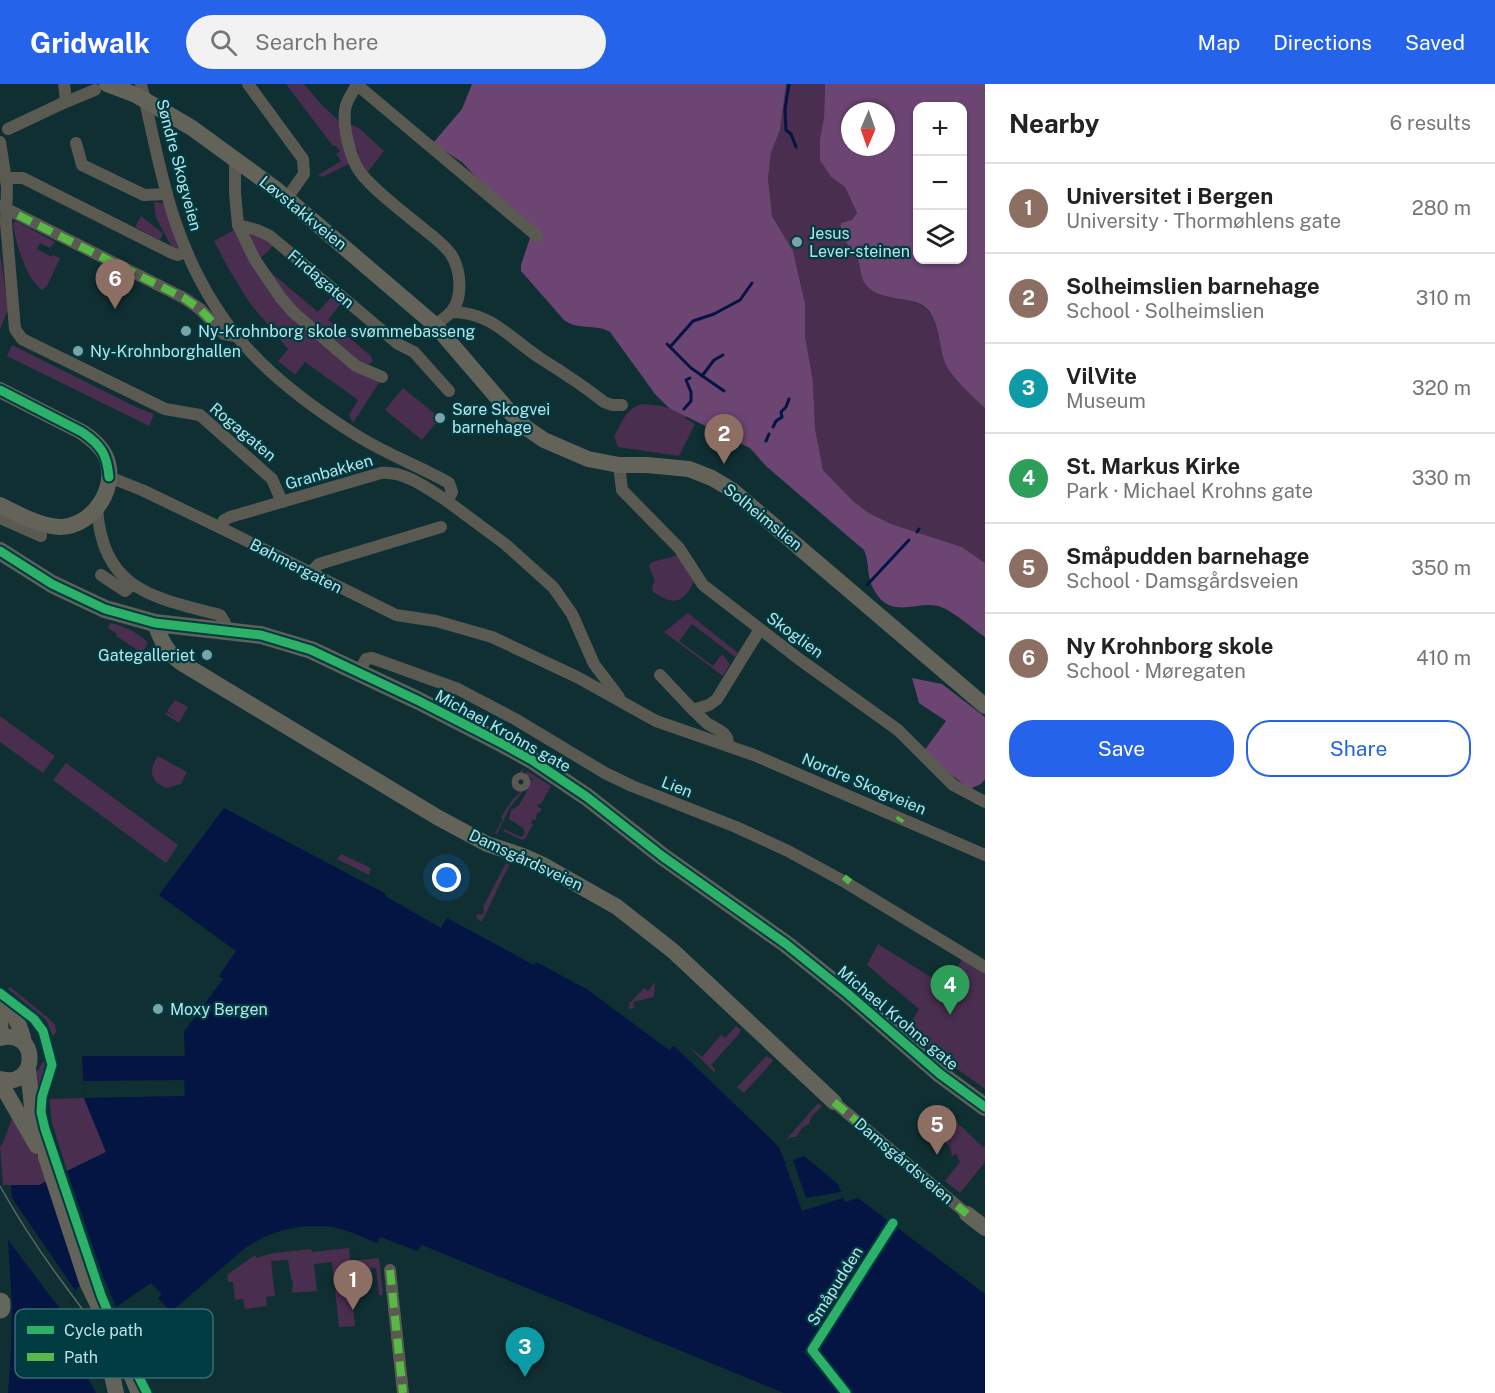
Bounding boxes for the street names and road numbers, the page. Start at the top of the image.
street label: Søndre Skogveien [152,97,206,233]
street label: Løvstakkveien [256,172,350,254]
street label: Firdagaten [284,246,358,312]
street label: Rogagaten [206,399,280,465]
street label: Granbakken [283,450,375,494]
street label: Solheimslien [720,479,806,555]
street label: Bøhmergaten [247,535,345,597]
street label: Skoglien [763,608,827,662]
street label: Michael Krohns gate [432,686,574,776]
street label: Nordre Skogveien [799,749,929,819]
street label: Lien [659,772,695,802]
street label: Damsgårdsveien [466,825,586,895]
street label: Michael Krohns gate [834,962,962,1074]
street label: Damsgårdsveien [851,1114,957,1208]
street label: Småpudden [803,1243,867,1329]

